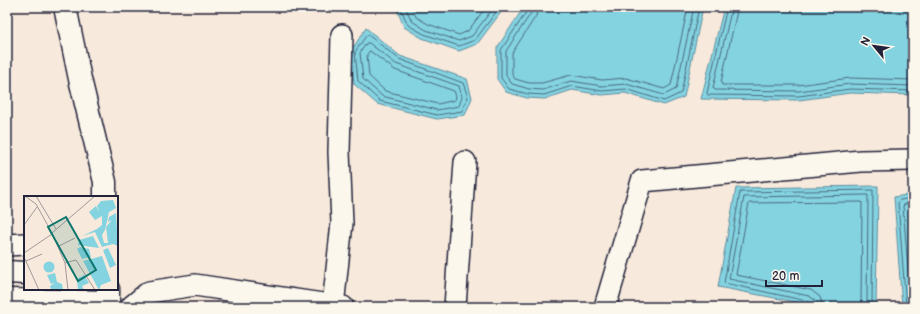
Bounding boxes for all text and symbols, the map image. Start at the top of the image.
north arrow [854,26,894,66]
text: N [858,35,873,48]
inset map [24,196,118,290]
scale bar [766,262,822,288]
text: 20 m [772,269,799,284]

